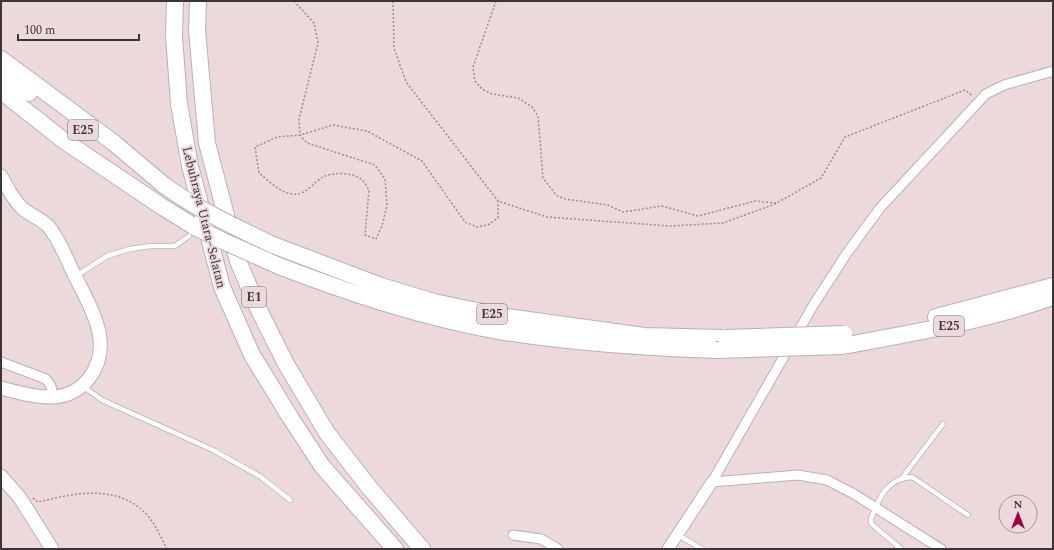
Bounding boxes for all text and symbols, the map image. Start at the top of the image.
scale bar [18,16,139,42]
text: 100 m [24,21,55,40]
road number: E25 [68,120,98,140]
street label: Lebuhraya Utara–Selatan [177,144,231,291]
road number: E1 [242,287,266,307]
road number: E25 [477,304,507,324]
road number: E25 [934,316,964,336]
north arrow [998,494,1038,534]
text: N [1014,496,1023,513]

